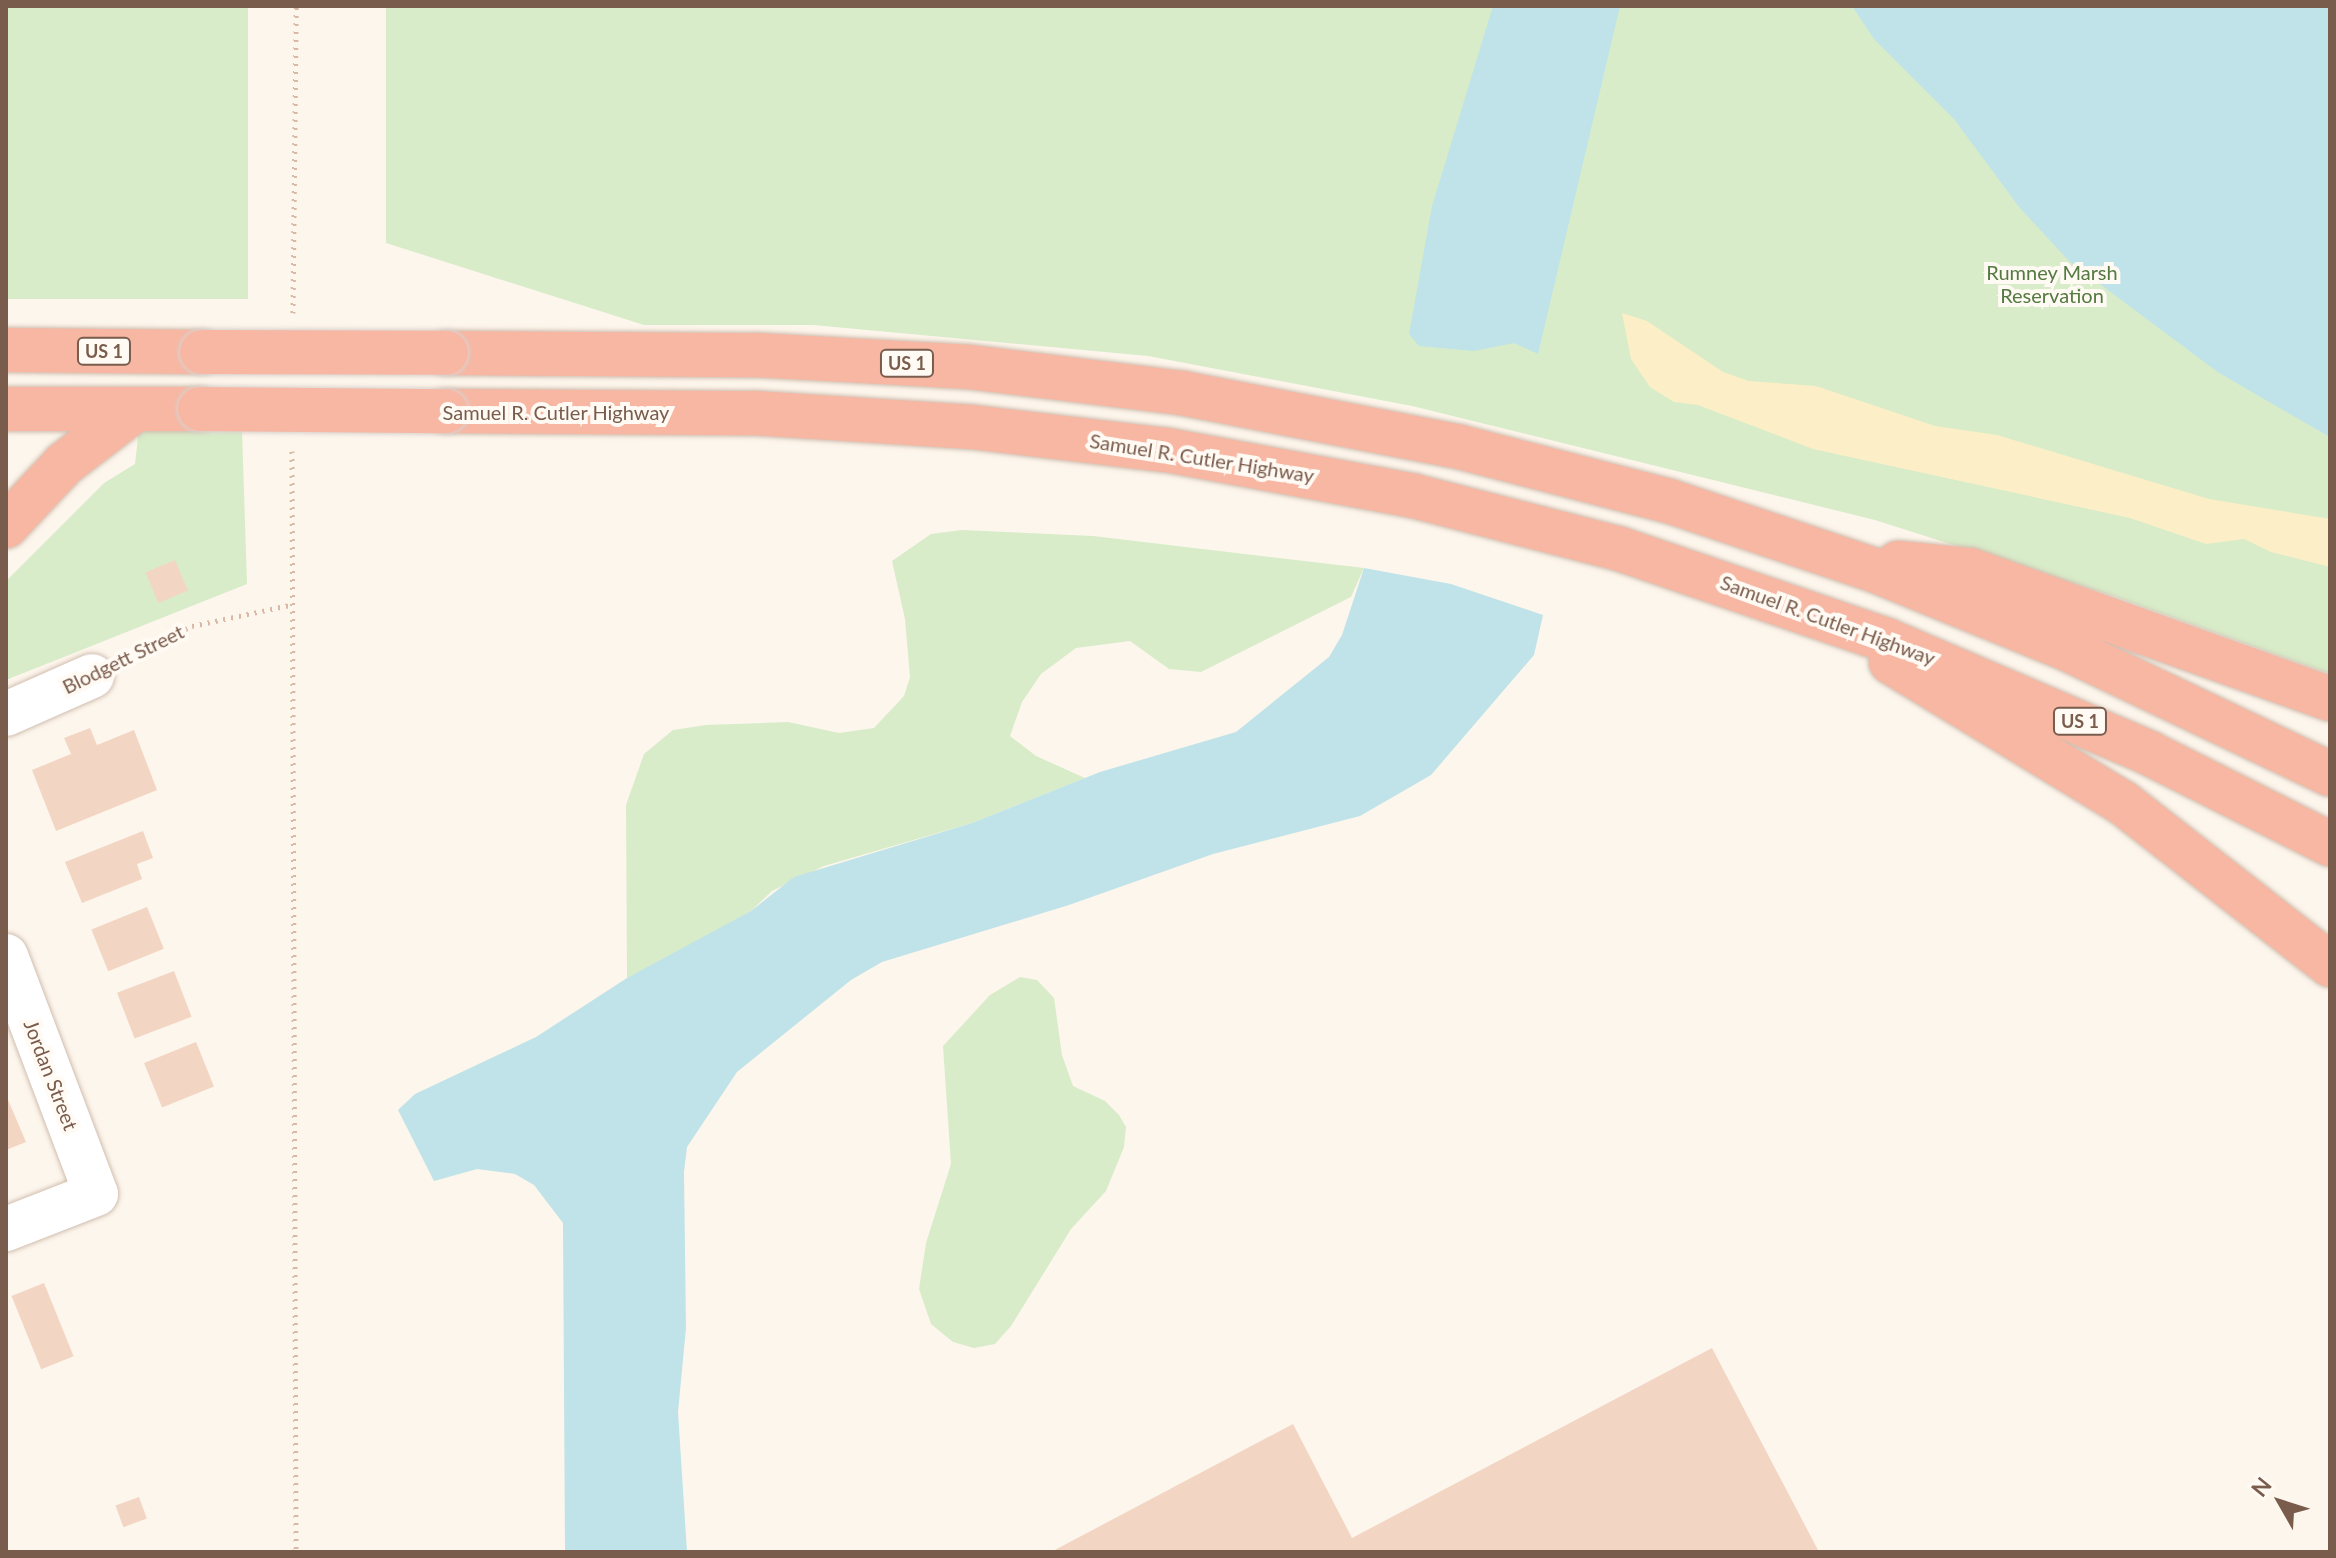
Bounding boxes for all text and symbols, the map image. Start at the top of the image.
park label: Rumney Marsh Reservation [1986,261,2118,308]
road number: US 1 [76,337,132,365]
road number: US 1 [879,349,935,377]
street label: Samuel R. Cutler Highway [442,400,670,424]
street label: Samuel R. Cutler Highway [1088,428,1316,488]
street label: Samuel R. Cutler Highway [1717,570,1939,670]
street label: Blodgett Street [58,619,188,699]
road number: US 1 [2052,707,2108,735]
street label: Jordan Street [19,1016,83,1134]
north arrow [2240,1462,2320,1542]
text: N [2245,1472,2277,1502]

